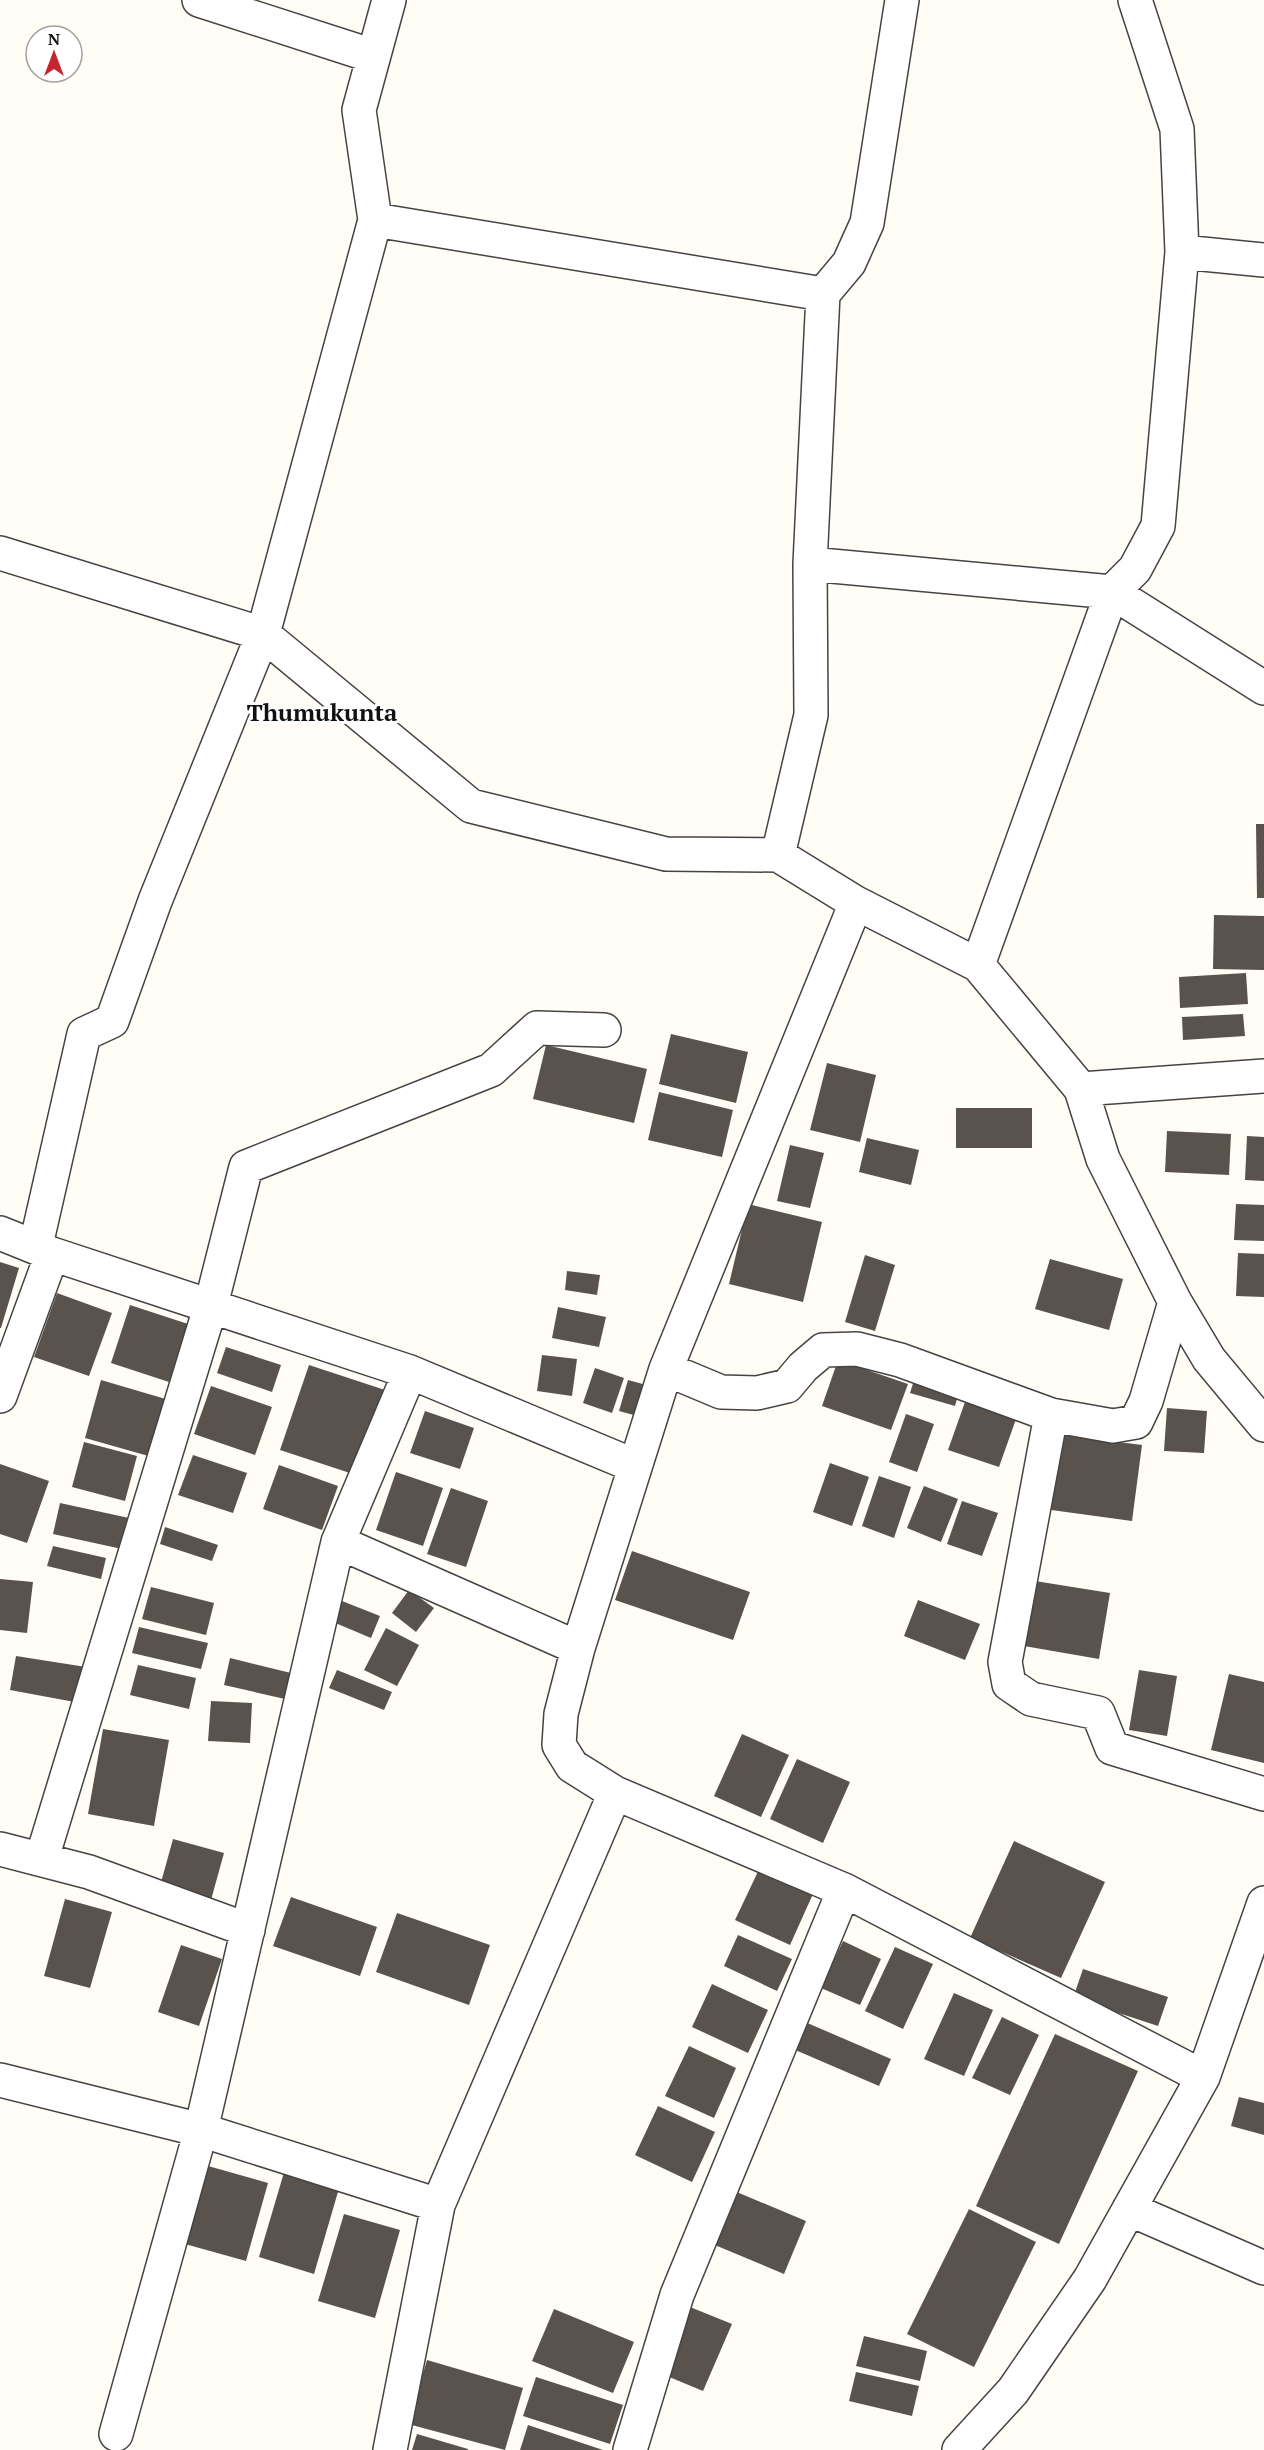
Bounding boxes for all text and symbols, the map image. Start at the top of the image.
north arrow [24,24,84,84]
text: N [48,28,60,50]
district label: Thumukunta [247,696,398,728]

